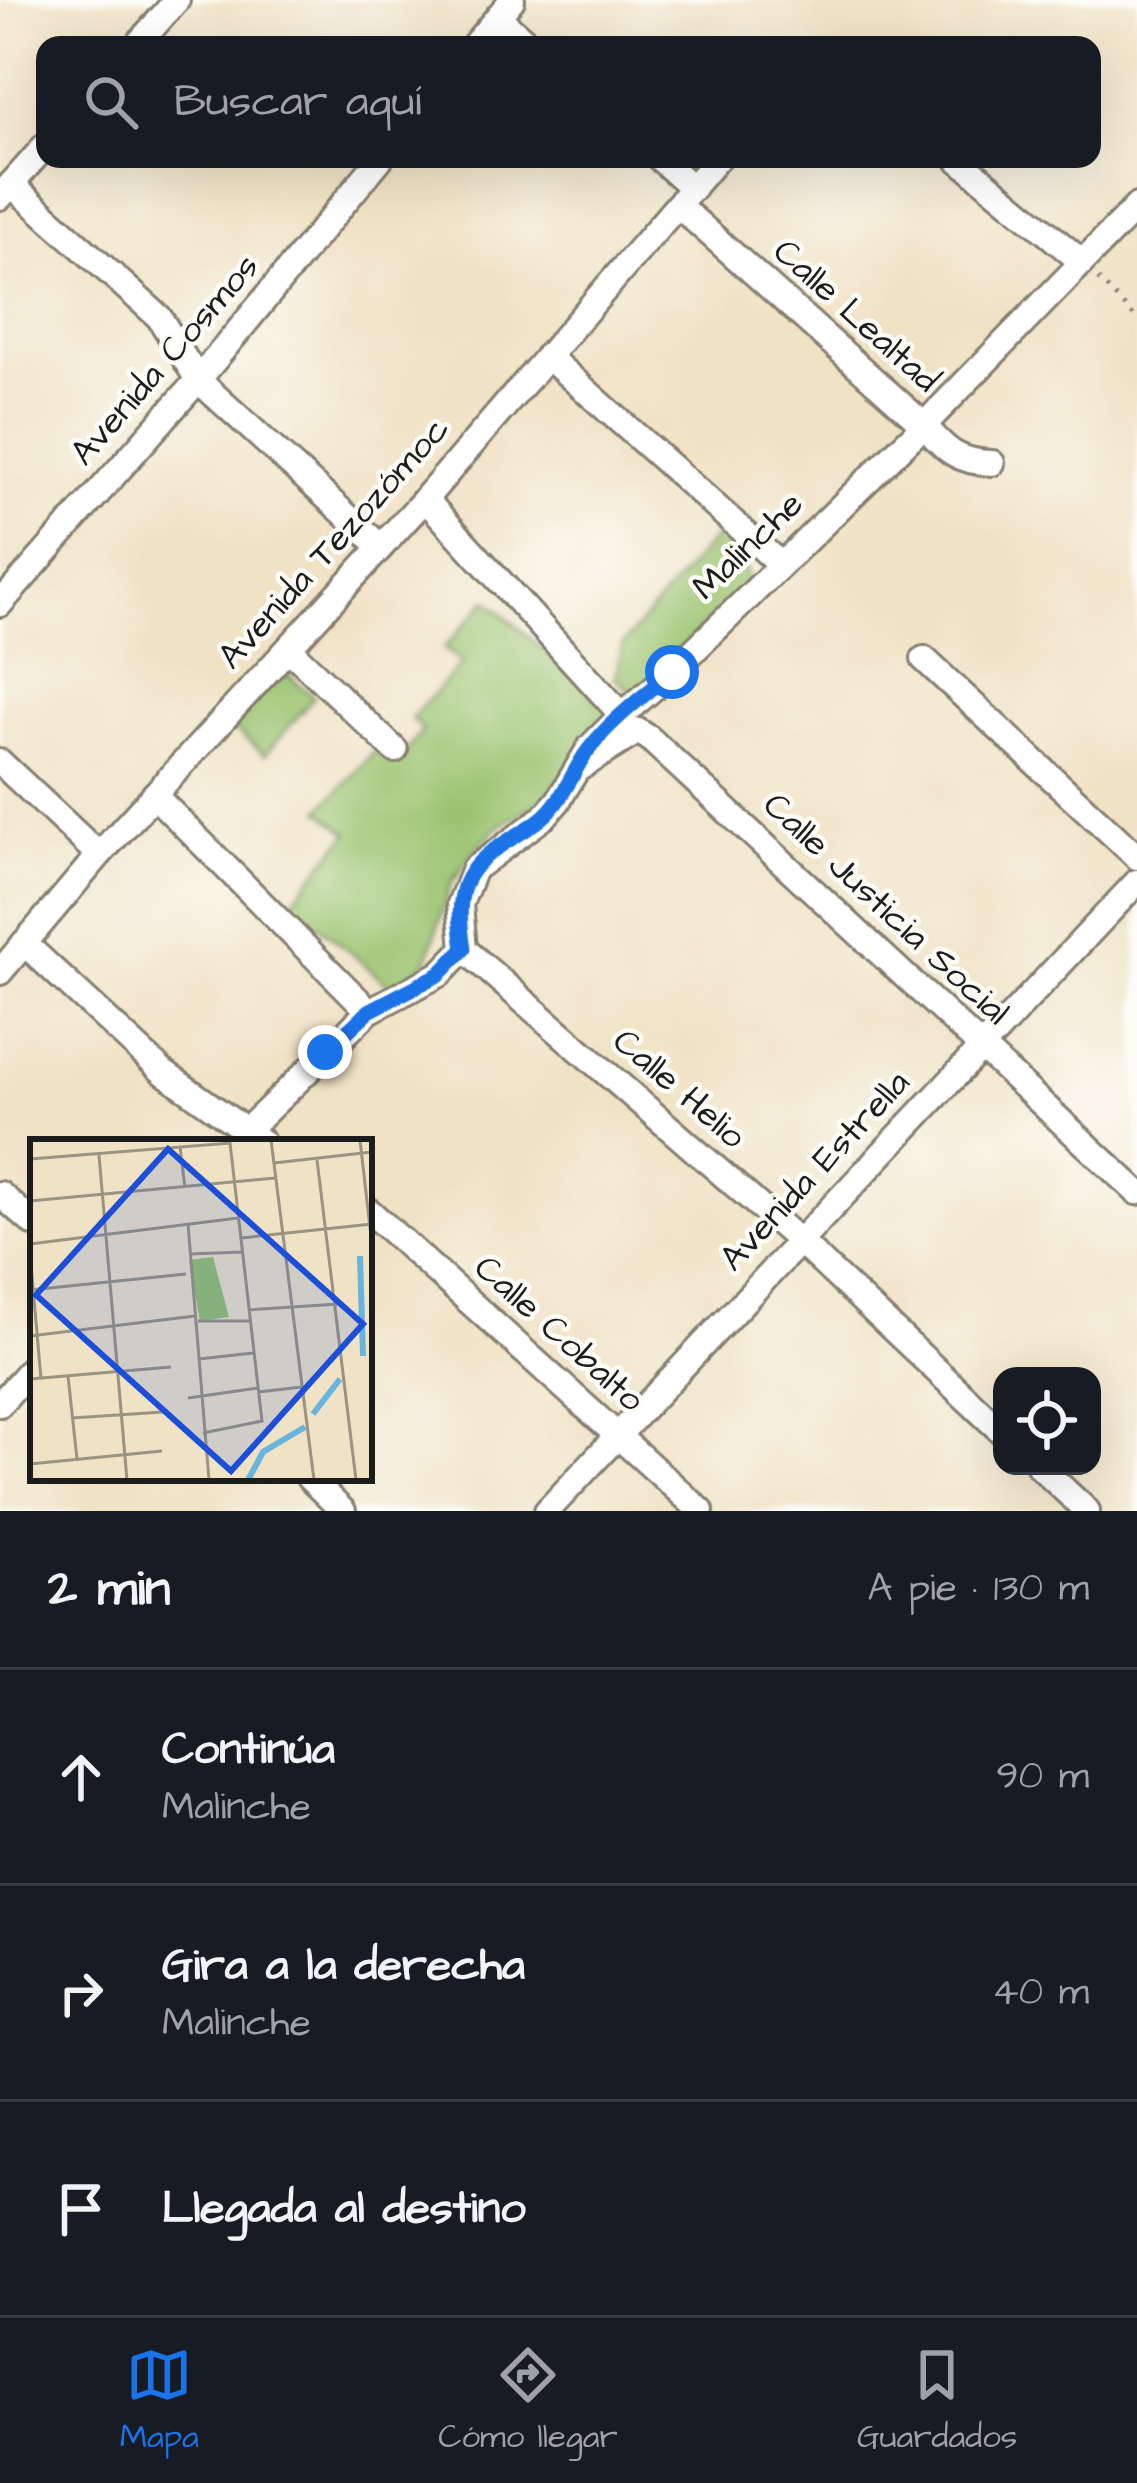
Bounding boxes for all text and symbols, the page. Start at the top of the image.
search box [36,36,1101,168]
icon: search [78,69,144,135]
text: Buscar aquí [174,71,421,133]
street label: Calle Lealtad [761,227,951,405]
street label: Avenida Cosmos [58,243,272,477]
street label: Avenida Tezozómoc [206,405,462,681]
street label: Malinche [681,480,815,612]
route start [645,645,699,699]
street label: Calle Justicia Social [751,781,1021,1037]
street label: Calle Helio [601,1017,757,1161]
route end [298,1025,352,1079]
street label: Avenida Estrella [708,1059,922,1283]
inset map [30,1139,372,1481]
street label: Calle Cobalto [463,1244,655,1424]
map controls [993,1367,1101,1475]
button: locate [993,1367,1101,1475]
text: 2 min [48,1554,171,1625]
text: A pie · 130 m [868,1562,1089,1616]
text: Continúa [162,1719,335,1781]
icon: ahead [48,1744,114,1810]
text: 90 m [996,1750,1089,1804]
text: Malinche [162,1781,311,1835]
text: Gira a la derecha [162,1935,525,1997]
icon: right [48,1960,114,2026]
text: 40 m [992,1966,1089,2020]
text: Malinche [162,1997,311,2051]
icon: arrive [48,2176,114,2242]
text: Llegada al destino [162,2178,525,2240]
tab: Mapa [120,2342,199,2460]
tab: Cómo llegar [438,2342,618,2460]
tab: Guardados [857,2342,1017,2460]

